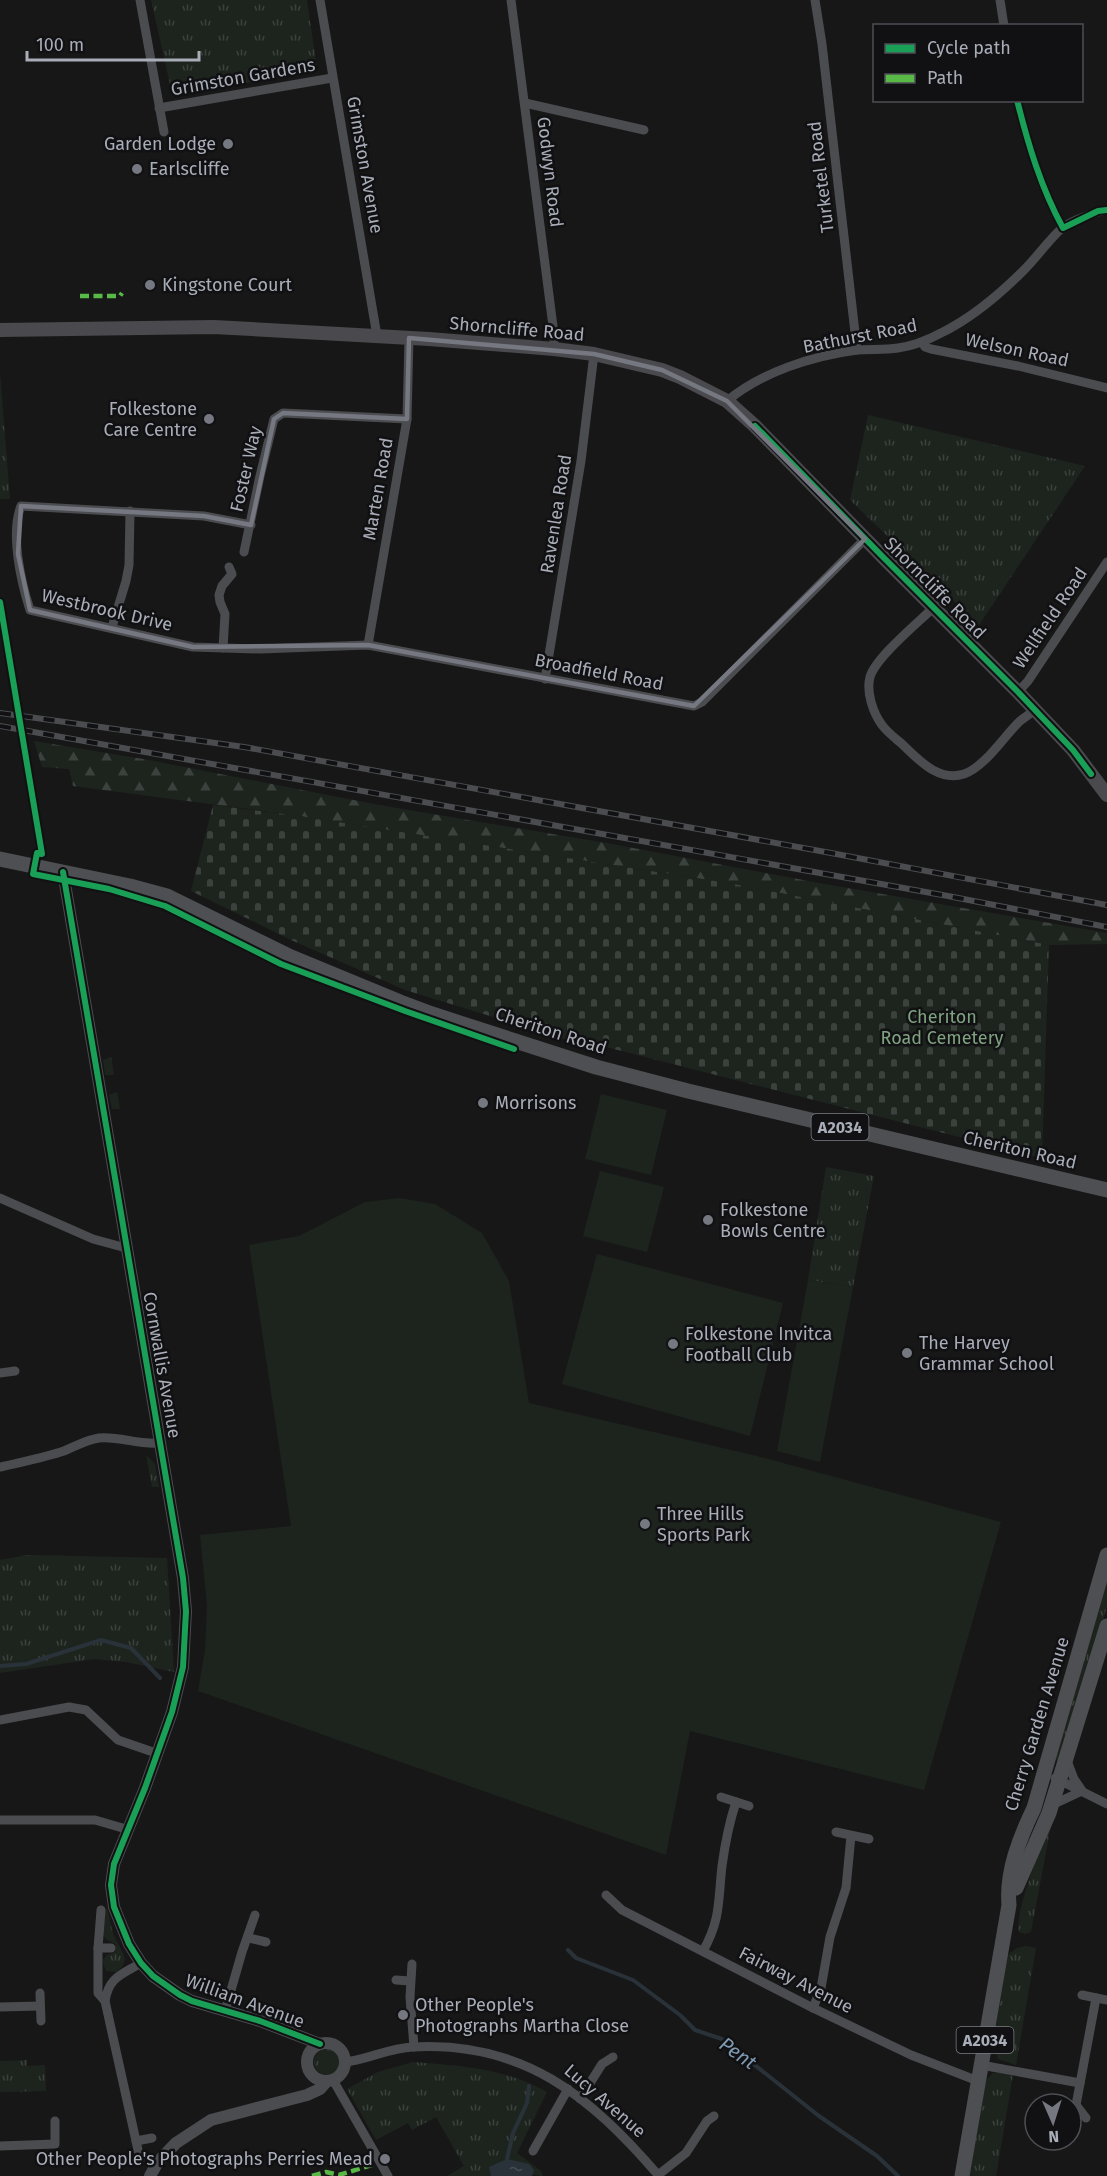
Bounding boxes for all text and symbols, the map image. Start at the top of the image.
scale bar [27,24,200,62]
legend [873,24,1083,102]
text: 100 m [36,34,84,56]
text: Cycle path [927,37,1011,59]
street label: Grimston Gardens [169,53,317,101]
text: Path [927,67,963,89]
street label: Grimston Avenue [342,95,388,235]
street label: Godwyn Road [532,115,568,229]
street label: Turketel Road [803,120,839,234]
place label: Garden Lodge [104,133,216,155]
marker: Garden Lodge [221,137,235,151]
place label: Earlscliffe [149,158,229,180]
marker: Earlscliffe [130,162,144,176]
place label: Kingstone Court [162,274,292,296]
marker: Kingstone Court [143,278,157,292]
street label: Shorncliffe Road [449,312,585,346]
street label: Bathurst Road [801,314,919,358]
street label: Welson Road [963,328,1071,372]
place label: Folkestone Care Centre [104,398,197,441]
marker: Folkestone Care Centre [202,412,216,426]
street label: Foster Way [225,424,267,514]
street label: Marten Road [358,436,398,542]
street label: Ravenlea Road [536,453,576,575]
street label: Shorncliffe Road [879,532,991,644]
street label: Wellfield Road [1008,563,1092,673]
street label: Westbrook Drive [39,584,175,636]
street label: Broadfield Road [533,649,665,695]
street label: Cheriton Road [493,1003,609,1059]
park label: Cheriton Road Cemetery [881,1006,1004,1049]
place label: Morrisons [495,1092,576,1114]
marker: Morrisons [476,1096,490,1110]
road number: A2034 [812,1114,868,1140]
street label: Cheriton Road [961,1126,1079,1174]
place label: Folkestone Bowls Centre [720,1199,826,1242]
marker: Folkestone Bowls Centre [701,1213,715,1227]
street label: Cornwallis Avenue [138,1290,186,1440]
place label: Folkestone Invitca Football Club [685,1323,832,1366]
place label: The Harvey Grammar School [919,1332,1054,1375]
marker: Folkestone Invitca Football Club [666,1337,680,1351]
marker: The Harvey Grammar School [900,1346,914,1360]
place label: Three Hills Sports Park [657,1503,751,1546]
marker: Three Hills Sports Park [638,1517,652,1531]
street label: Cherry Garden Avenue [1000,1634,1074,1814]
street label: Fairway Avenue [735,1942,857,2018]
street label: William Avenue [182,1969,308,2033]
place label: Other People's Photographs Martha Close [415,1994,629,2037]
marker: Other People's Photographs Martha Close [396,2008,410,2022]
road number: A2034 [956,2027,1014,2053]
water label: Pent [715,2032,762,2075]
street label: Lucy Avenue [560,2060,650,2142]
north arrow [1023,2092,1083,2152]
text: N [1048,2127,1060,2146]
place label: Other People's Photographs Perries Mead [36,2148,373,2170]
marker: Other People's Photographs Perries Mead [378,2152,392,2166]

